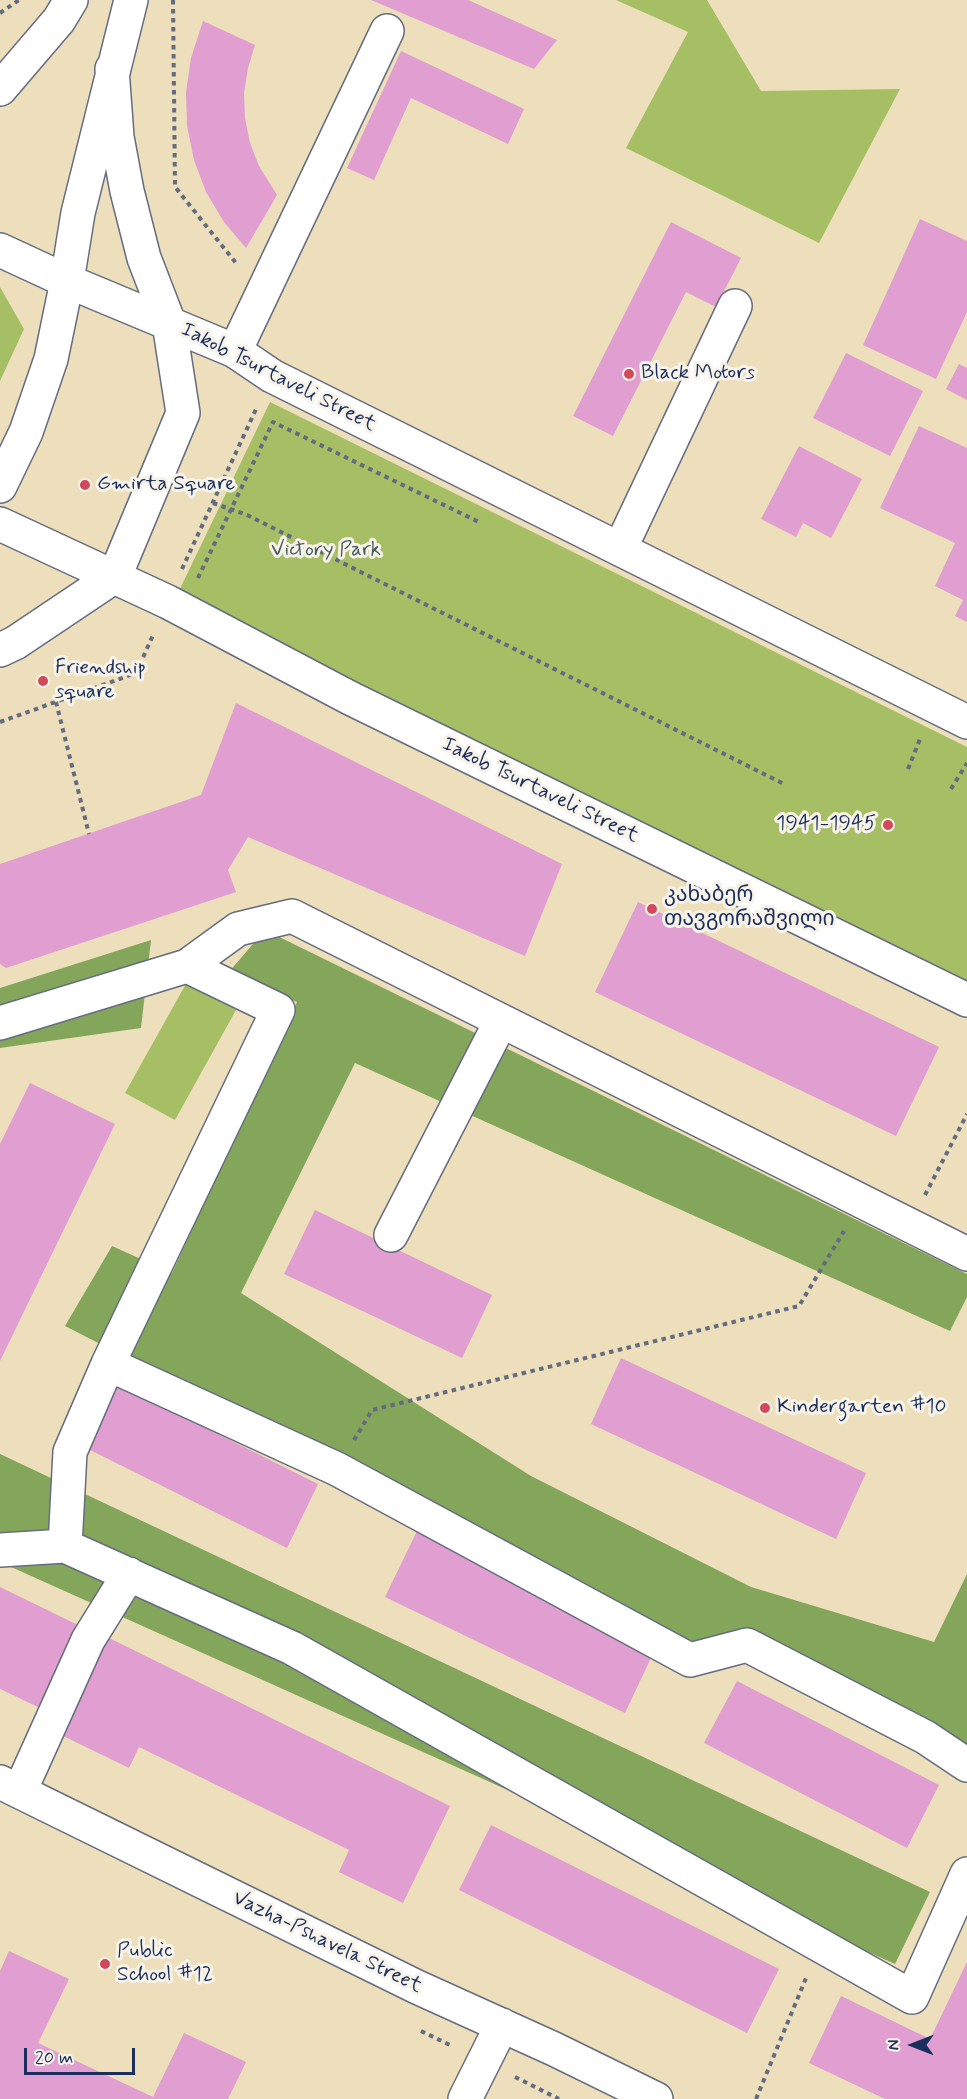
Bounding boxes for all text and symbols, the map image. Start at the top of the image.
street label: Iakob Tsurtaveli Street [176,318,380,438]
place label: Black Motors [641,361,755,387]
marker: Black Motors [622,367,636,381]
place label: Gmirta Square [97,472,235,498]
marker: Gmirta Square [78,478,92,492]
park label: Victory Park [271,538,381,564]
place label: Friendship square [55,656,146,706]
marker: Friendship square [36,674,50,688]
street label: Iakob Tsurtaveli Street [438,732,642,850]
place label: 1941-1945 [776,812,876,838]
marker: 1941-1945 [881,818,895,832]
place label: კახაბერ თავგორაშვილი [664,884,835,934]
marker: კახაბერ თავგორაშვილი [645,902,659,916]
place label: Kindergarten #10 [777,1395,947,1421]
marker: Kindergarten #10 [758,1401,772,1415]
street label: Vazha-Pshavela Street [228,1886,426,2000]
place label: Public School #12 [117,1939,213,1989]
marker: Public School #12 [98,1957,112,1971]
north arrow [883,2015,943,2075]
scale bar [27,2036,138,2074]
text: N [884,2040,905,2050]
text: 20 m [35,2046,73,2070]

